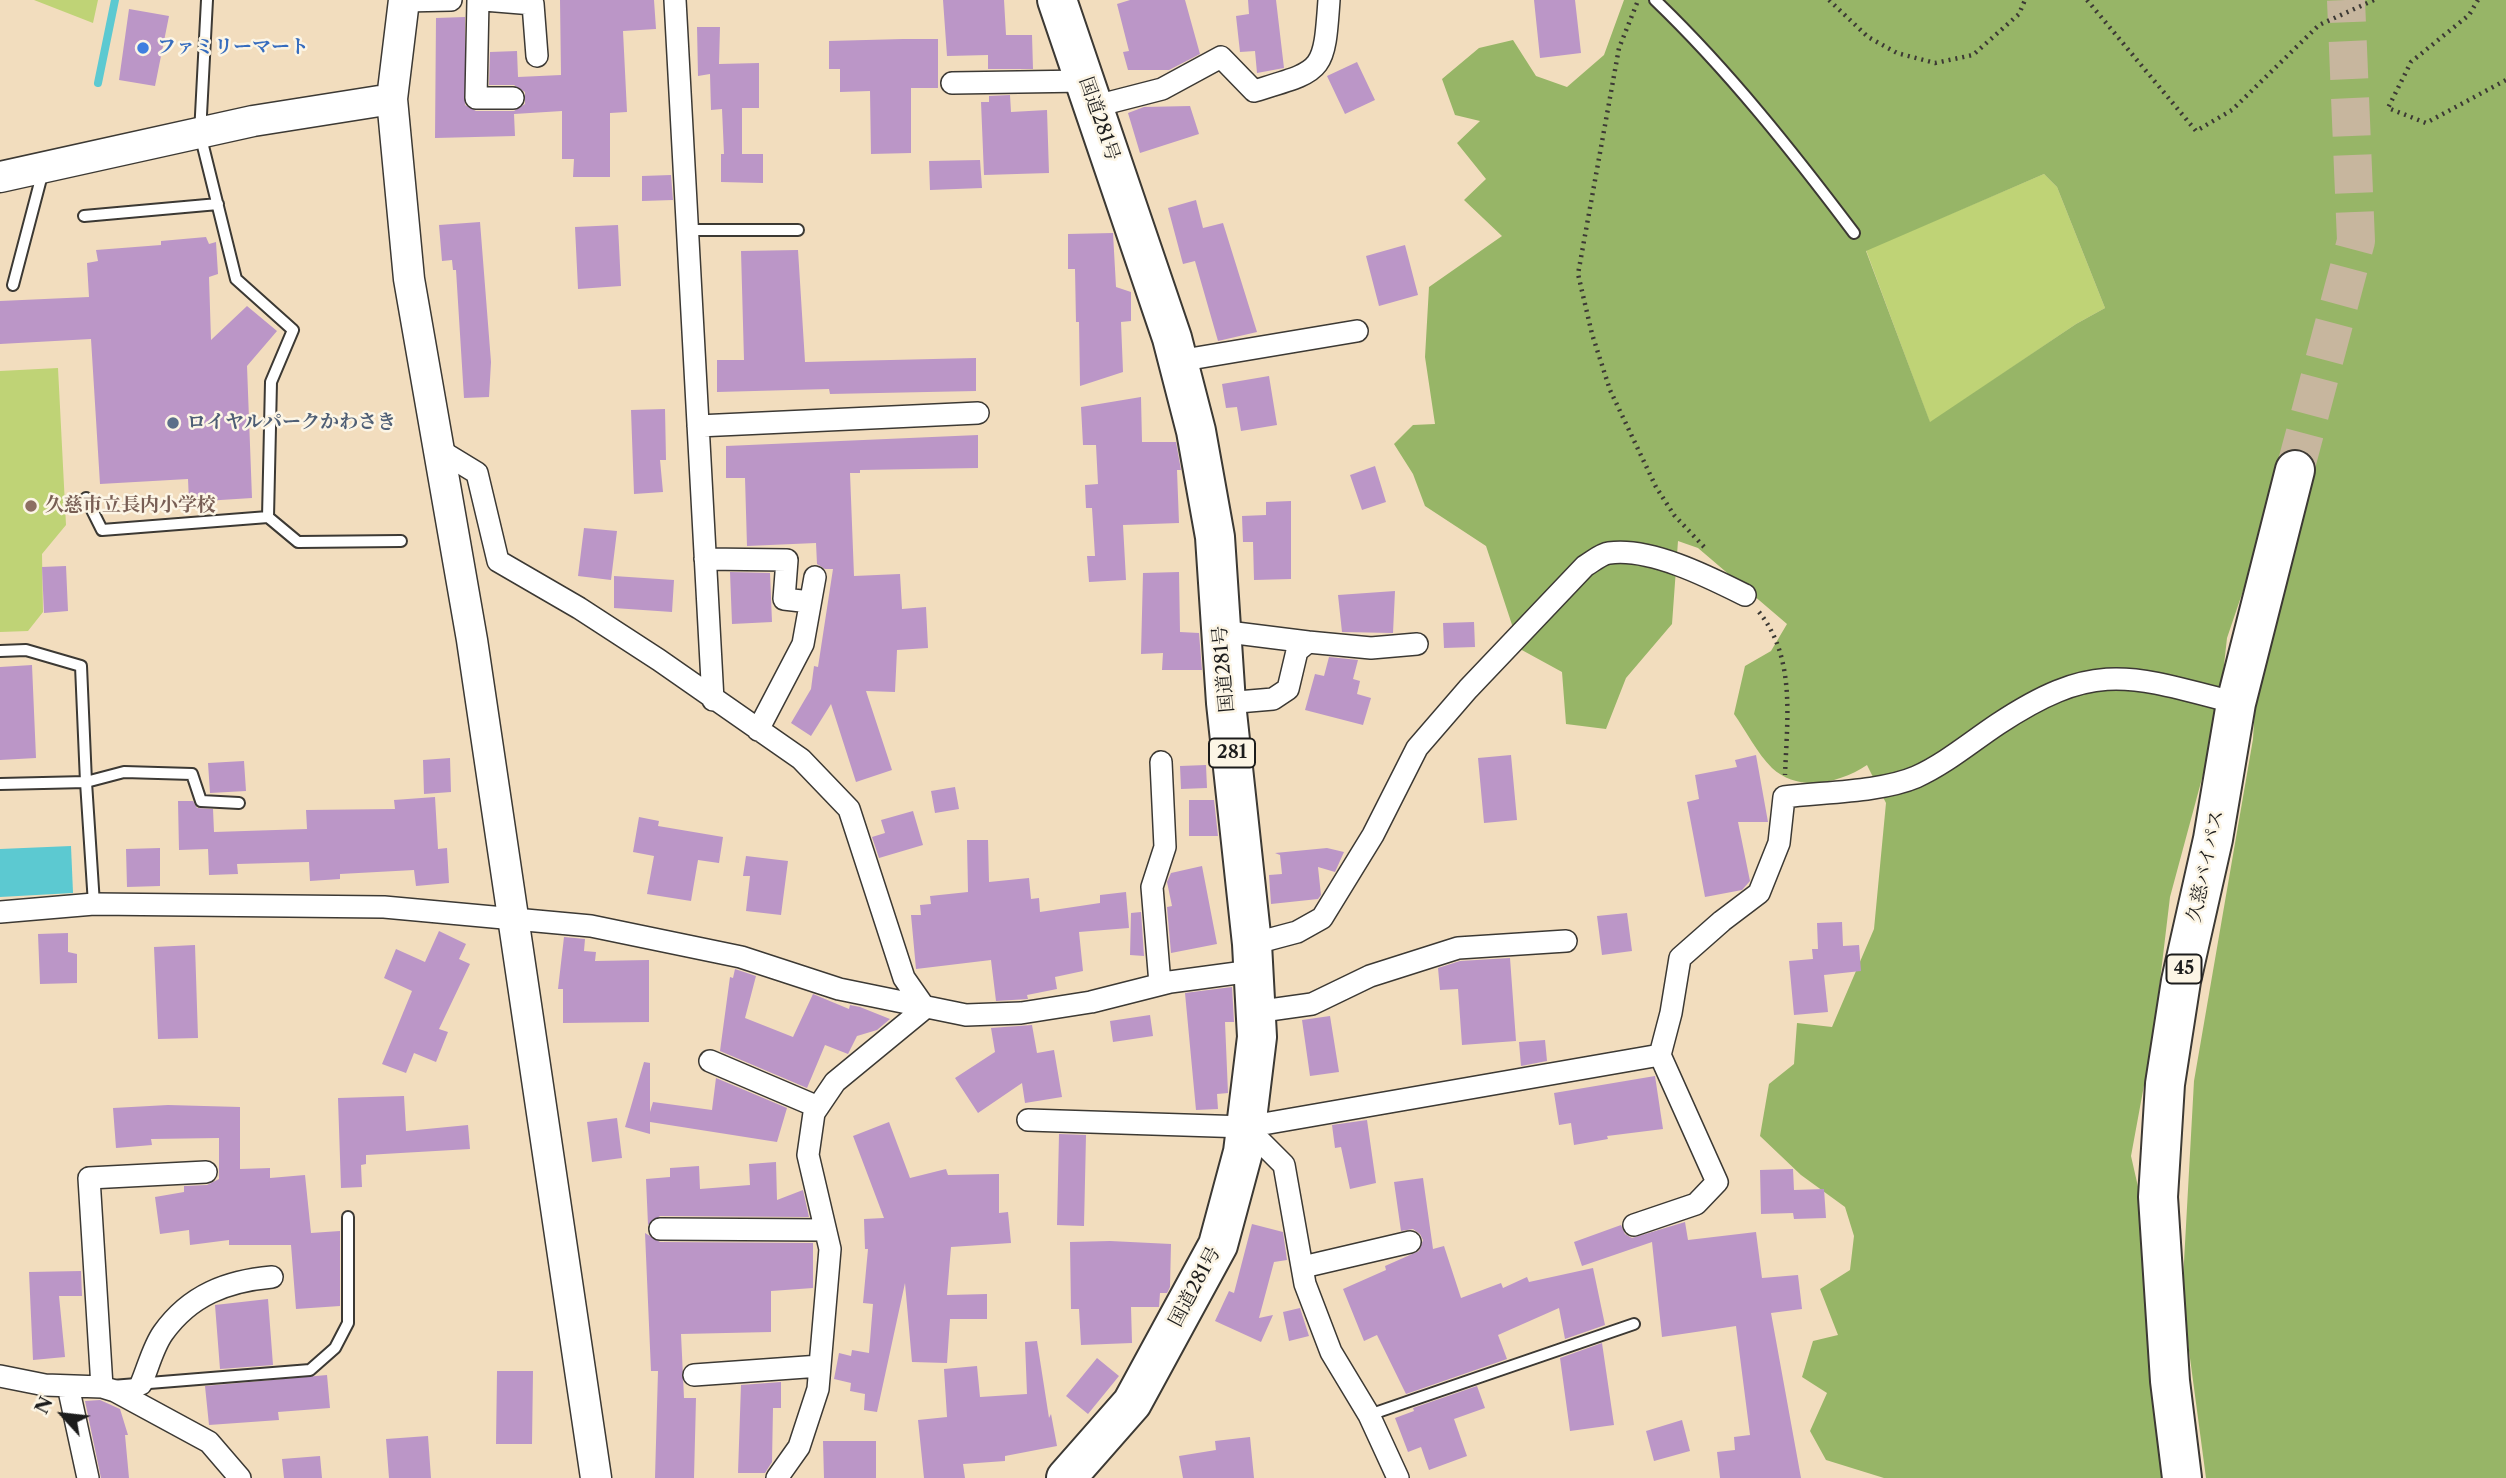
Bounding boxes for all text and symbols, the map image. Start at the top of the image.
place label: ファミリーマート [157,37,309,59]
marker: ファミリーマート [135,40,151,56]
street label: 国道281号 [1074,74,1124,164]
place label: ロイヤルパークかわさき [187,412,396,434]
marker: ロイヤルパークかわさき [165,415,181,431]
place label: 久慈市立長内小学校 [45,495,216,517]
marker: 久慈市立長内小学校 [23,498,39,514]
street label: 国道281号 [1209,625,1239,713]
road number: 281 [1209,738,1255,768]
street label: 久慈バイパス [2183,808,2229,924]
road number: 45 [2166,954,2202,984]
street label: 国道281号 [1164,1243,1226,1331]
north arrow [28,1380,98,1450]
text: N [30,1393,58,1418]

